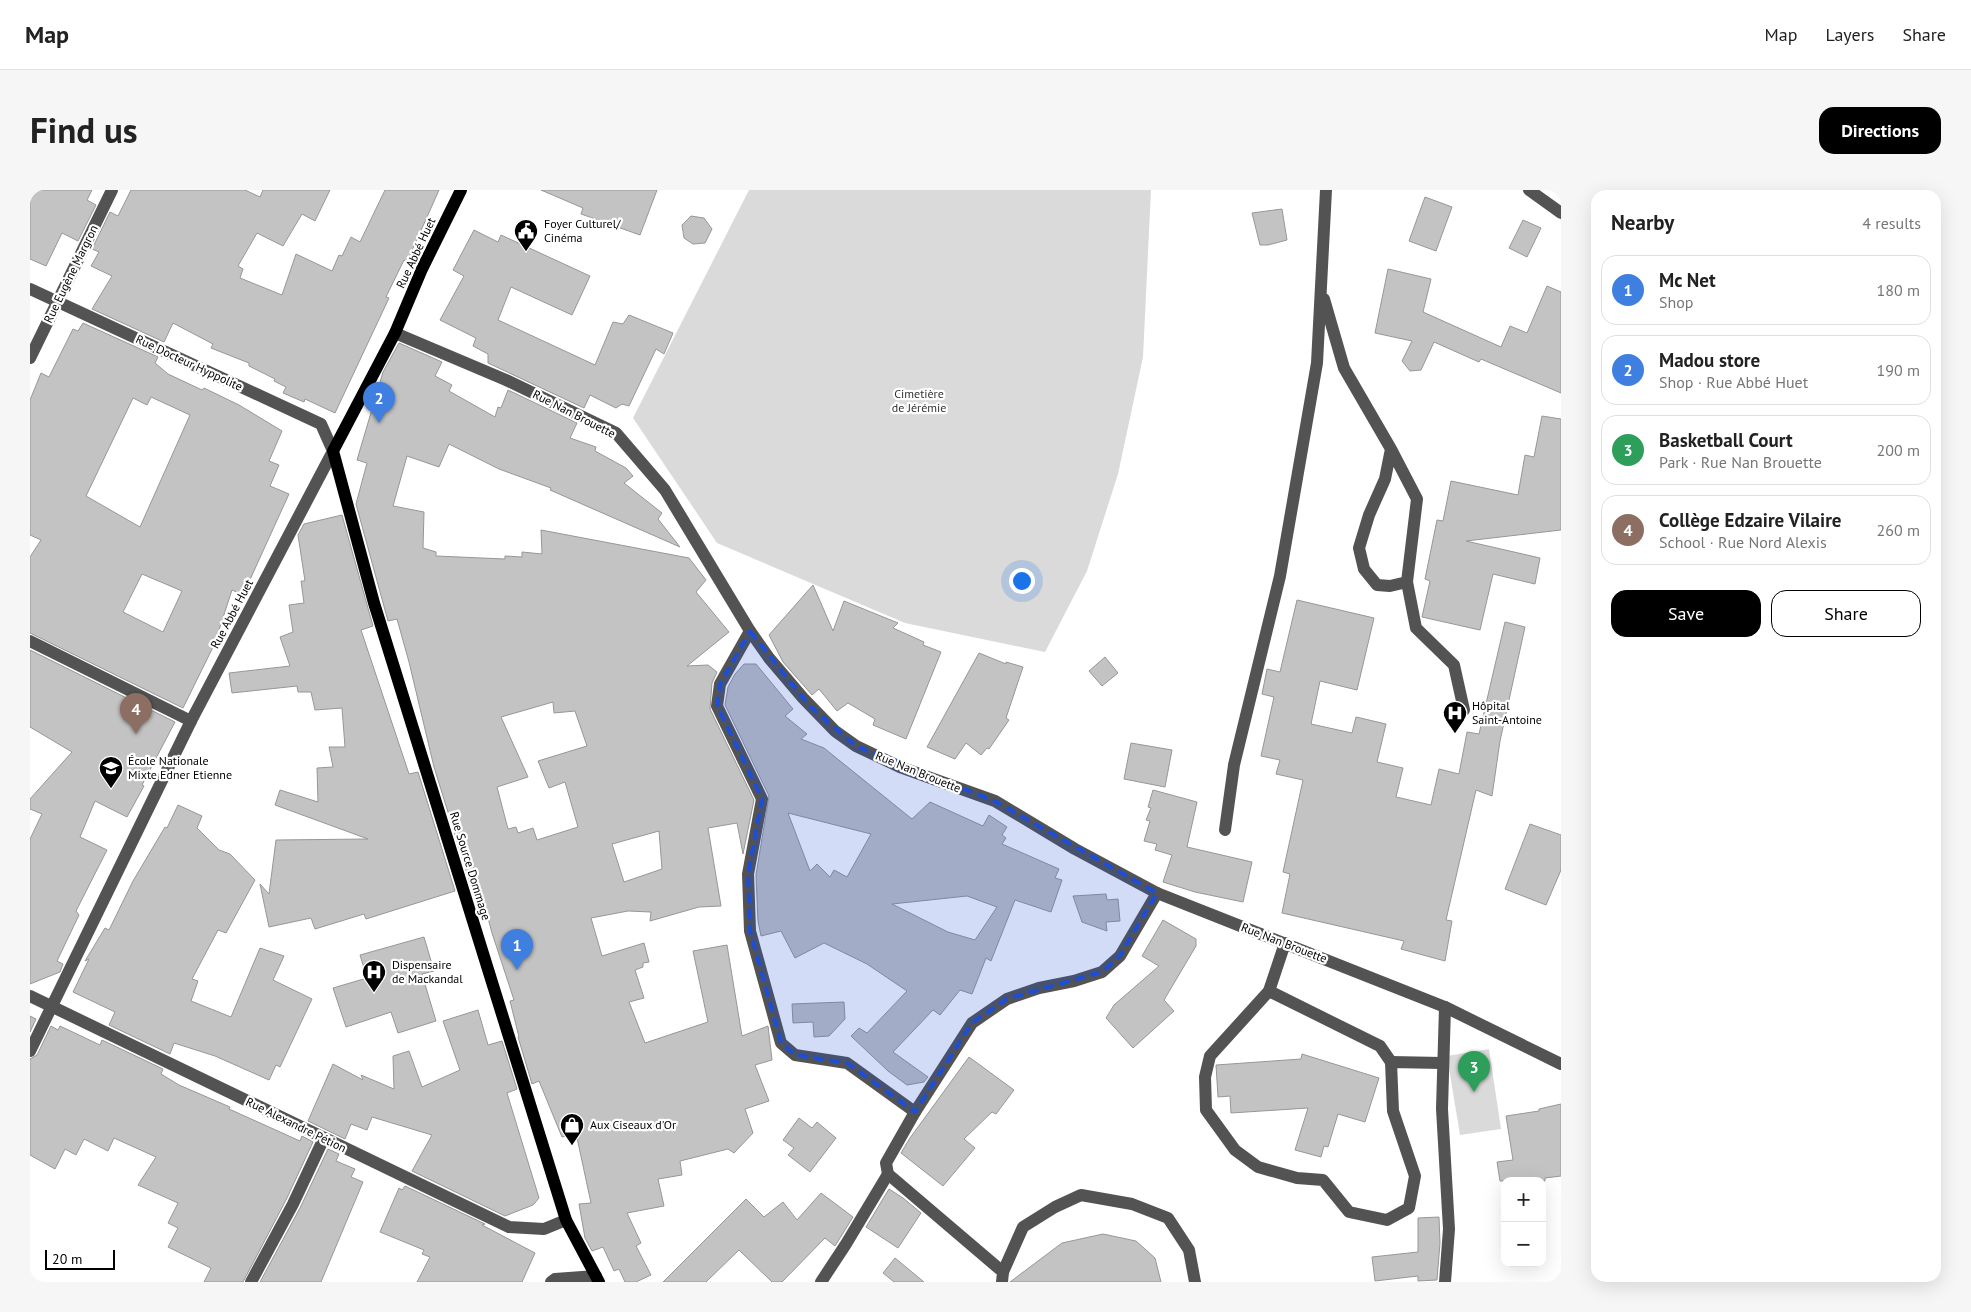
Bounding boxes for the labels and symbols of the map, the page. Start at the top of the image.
street label: Rue Abbé Huet [393,215,438,291]
place label: Foyer Culturel/ Cinéma [544,216,621,245]
public building icon: Foyer Culturel/ Cinéma [513,218,539,252]
street label: Rue Eugène Margron [40,222,101,325]
street label: Rue Docteur Hyppolite [133,331,245,394]
pin: 2 [363,382,395,423]
street label: Rue Nan Brouette [530,386,618,441]
park label: Cimetière de Jérémie [892,386,946,415]
your location [1009,568,1035,594]
street label: Rue Abbé Huet [207,577,256,651]
pin: 4 [120,693,152,734]
place label: Hôpital Saint-Antoine [1472,698,1542,727]
hospital icon: Hôpital Saint-Antoine [1442,700,1468,734]
street label: Rue Nan Brouette [873,748,963,795]
place label: École Nationale Mixte Edner Etienne [128,753,232,782]
school or university icon: École Nationale Mixte Edner Etienne [98,755,124,789]
street label: Rue Source Dommage [447,810,494,922]
street label: Rue Nan Brouette [1239,919,1329,966]
pin: 1 [501,929,533,970]
place label: Dispensaire de Mackandal [392,957,463,986]
hospital icon: Dispensaire de Mackandal [361,959,387,993]
pin: 3 [1458,1051,1490,1092]
street label: Rue Alexandre Pétion [244,1094,349,1155]
shop icon: Aux Ciseaux d'Or [559,1112,585,1146]
place label: Aux Ciseaux d'Or [590,1117,676,1132]
scale bar [45,1247,115,1270]

